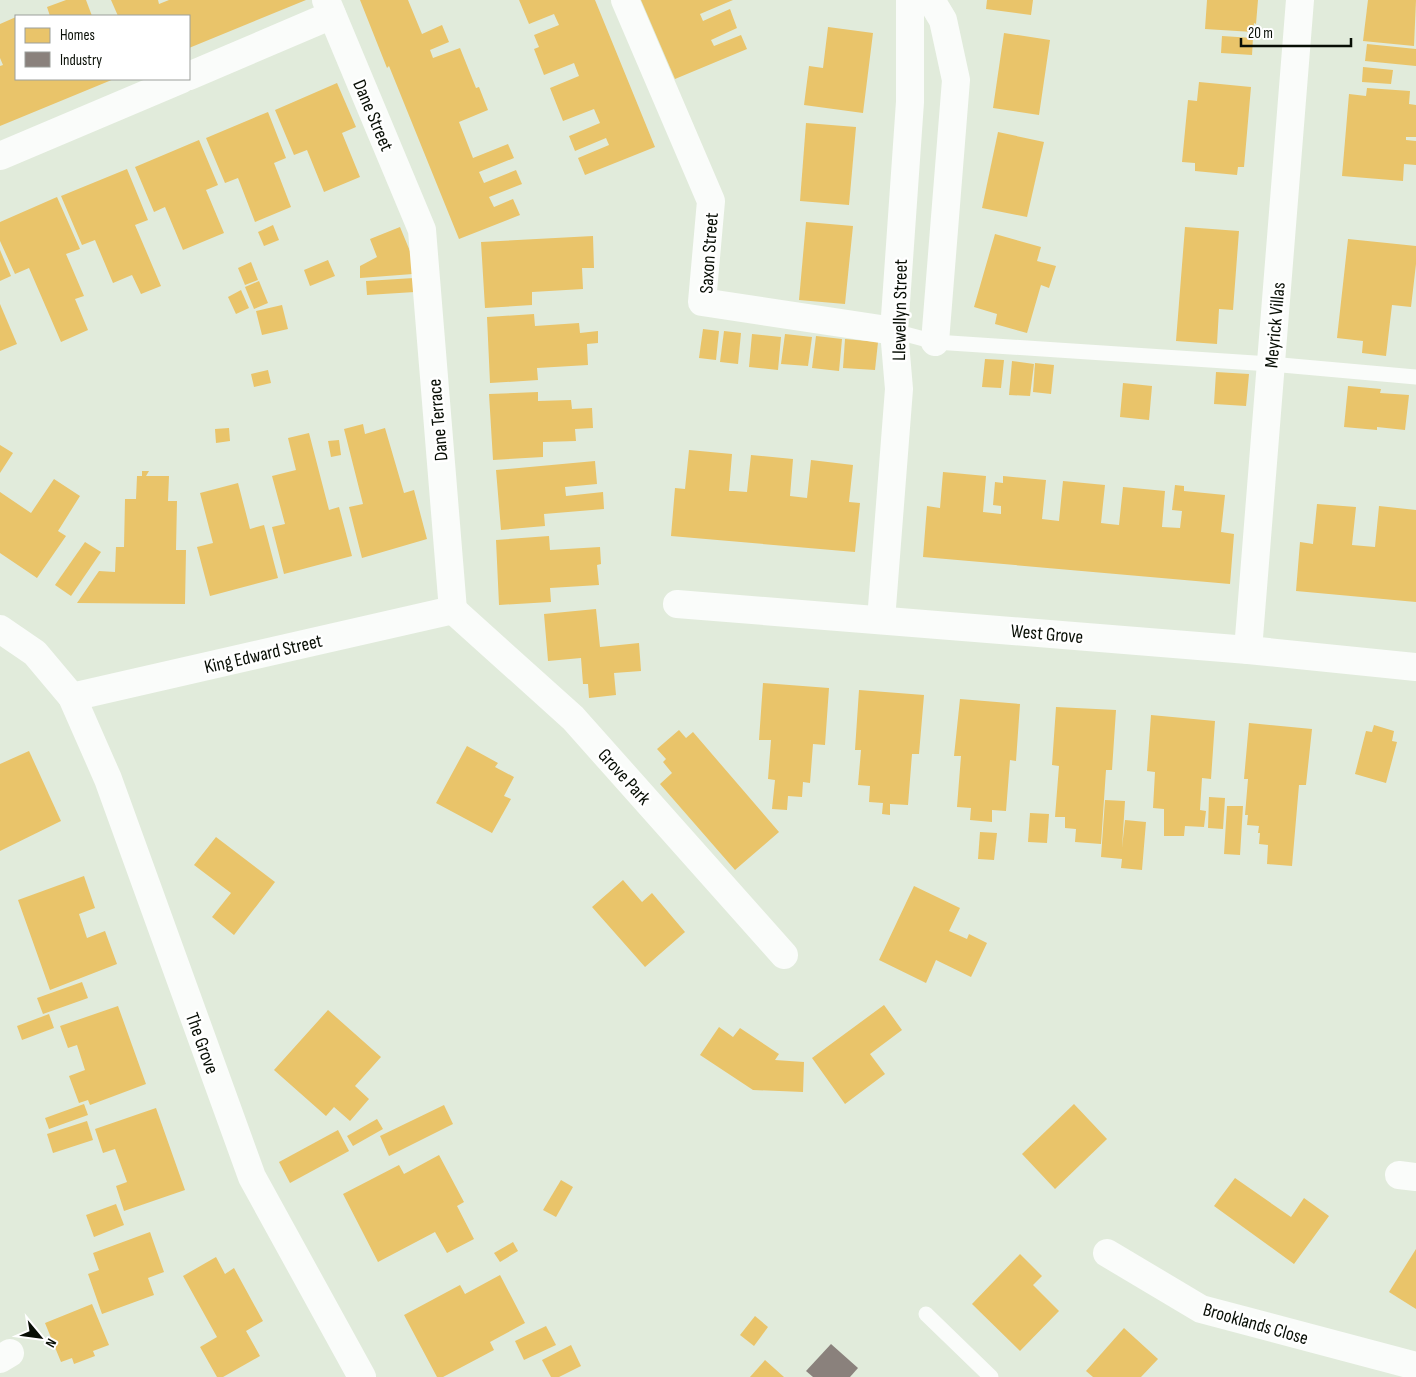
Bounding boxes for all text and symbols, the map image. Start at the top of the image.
legend [15,15,190,80]
scale bar [1241,15,1351,47]
text: 20 m [1248,24,1273,43]
text: Homes [60,26,95,45]
text: Industry [60,51,102,70]
street label: Dane Street [347,76,398,155]
street label: Saxon Street [695,212,724,295]
street label: Llewellyn Street [888,259,913,361]
street label: Meyrick Villas [1260,281,1291,369]
street label: Dane Terrace [423,378,454,462]
street label: West Grove [1010,620,1084,649]
street label: King Edward Street [202,630,325,679]
street label: Grove Park [593,744,656,811]
street label: The Grove [180,1010,223,1077]
street label: Brooklands Close [1200,1298,1311,1350]
north arrow [15,1312,65,1362]
text: N [42,1336,60,1350]

